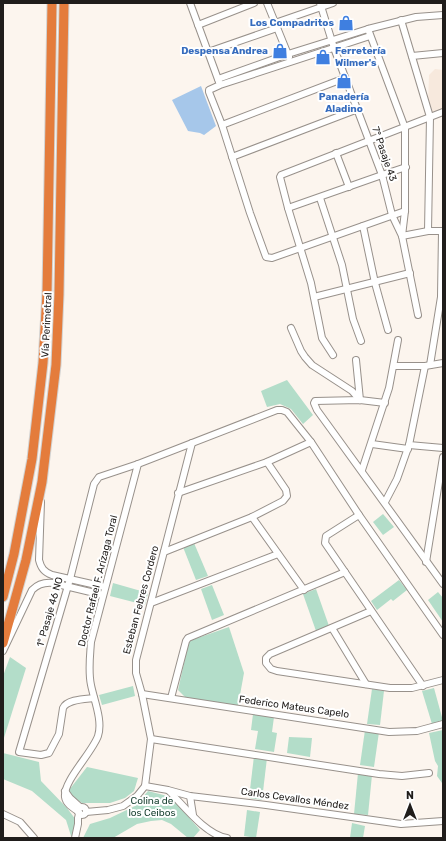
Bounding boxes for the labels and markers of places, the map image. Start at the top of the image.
shop icon: Los Compadritos [337,14,355,32]
place label: Los Compadritos [250,17,334,29]
shop icon: Despensa Andrea [271,42,289,60]
place label: Despensa Andrea [181,45,268,57]
place label: Ferretería Wilmer's [335,45,386,69]
shop icon: Ferretería Wilmer's [314,48,332,66]
shop icon: Panadería Aladino [335,72,353,90]
place label: Panadería Aladino [319,91,369,115]

